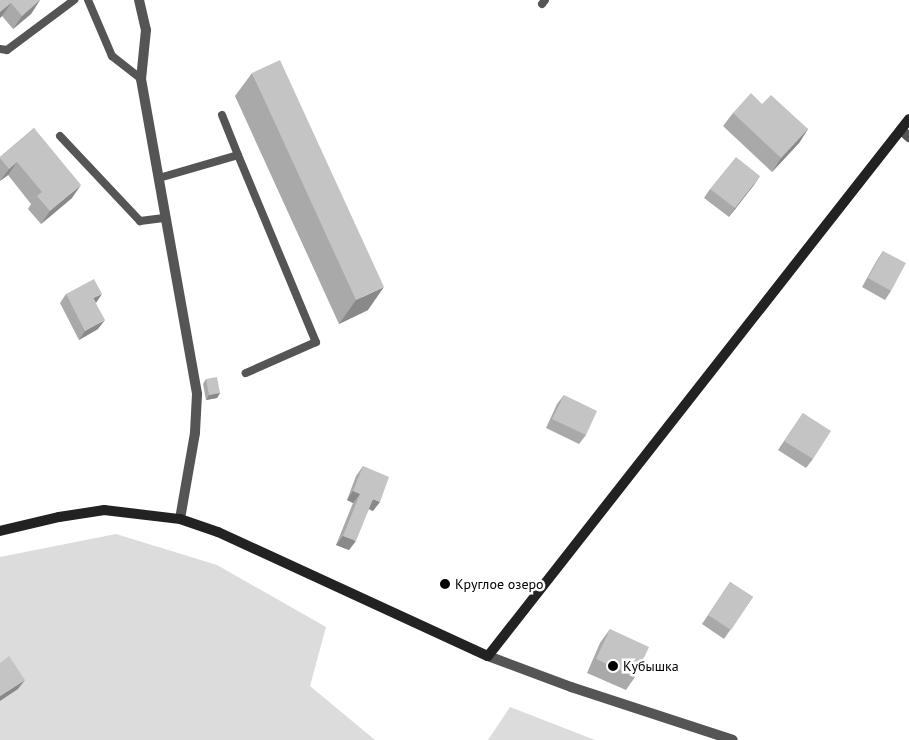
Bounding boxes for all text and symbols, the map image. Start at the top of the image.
place label: Круглое озеро [455,576,544,592]
marker: Круглое озеро [439,578,451,590]
place label: Кубышка [623,658,679,674]
marker: Кубышка [607,660,619,672]

